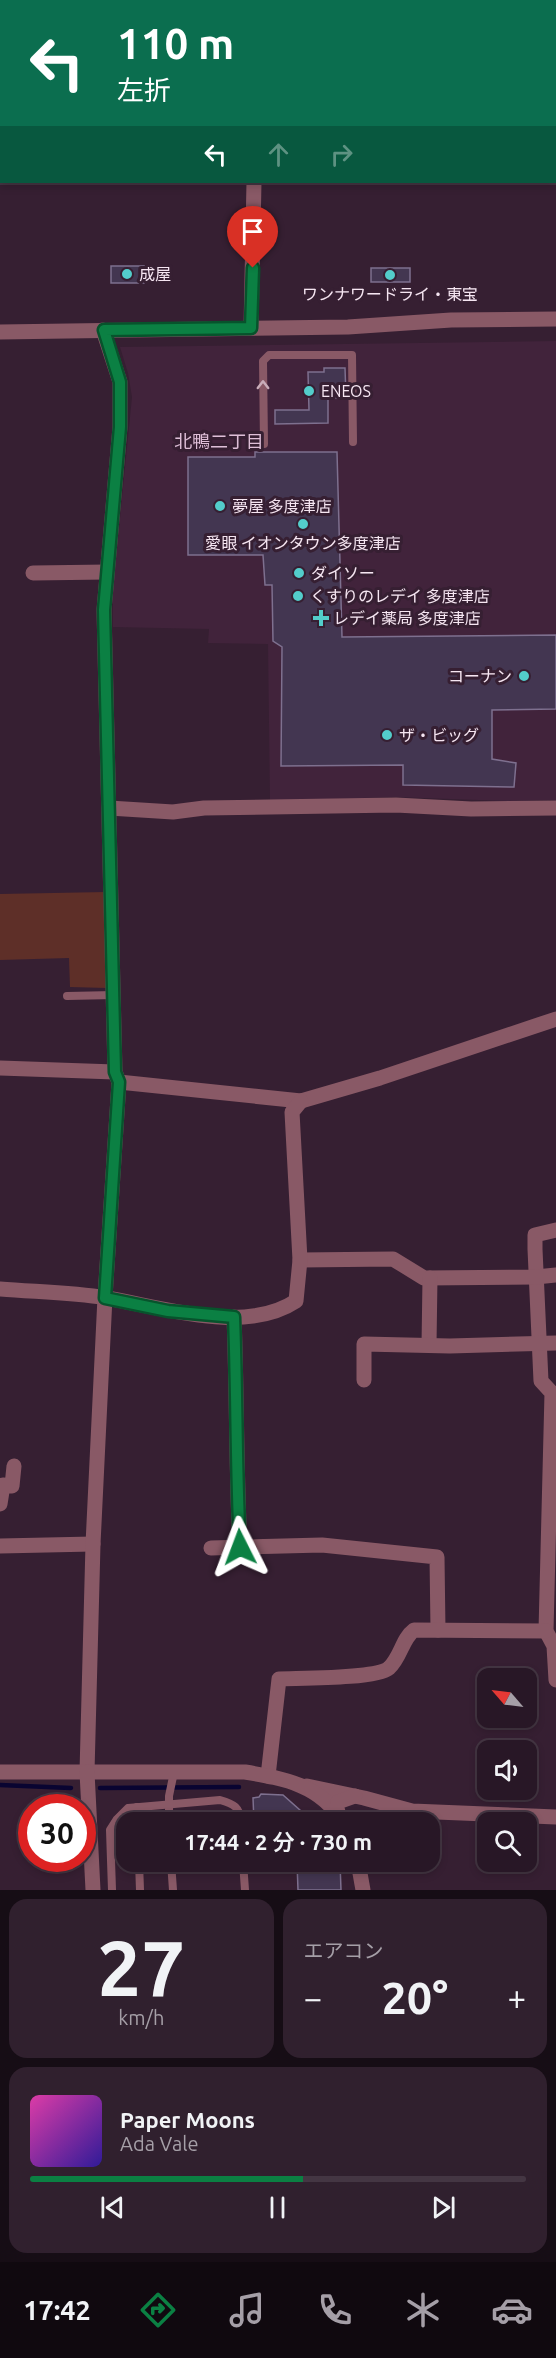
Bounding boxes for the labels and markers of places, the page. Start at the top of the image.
pin [227,206,278,268]
place label: 成屋 [139,265,171,283]
marker: 成屋 [120,267,134,281]
marker: ワンナワードライ・東宝 [383,268,397,282]
place label: ワンナワードライ・東宝 [302,285,478,303]
place label: ENEOS [321,382,371,400]
marker: ENEOS [302,384,316,398]
place label: 夢屋 多度津店 [232,497,332,515]
marker: 夢屋 多度津店 [213,499,227,513]
marker: 愛眼 イオンタウン多度津店 [296,517,310,531]
place label: 愛眼 イオンタウン多度津店 [205,534,401,552]
place label: ダイソー [311,564,375,582]
marker: ダイソー [292,566,306,580]
place label: くすりのレデイ 多度津店 [310,587,490,605]
marker: くすりのレデイ 多度津店 [291,589,305,603]
place label: レデイ薬局 多度津店 [333,609,481,627]
marker: レデイ薬局 多度津店 [314,611,328,625]
place label: コーナン [448,667,512,685]
marker: コーナン [517,669,531,683]
place label: ザ・ビッグ [399,726,479,744]
marker: ザ・ビッグ [380,728,394,742]

